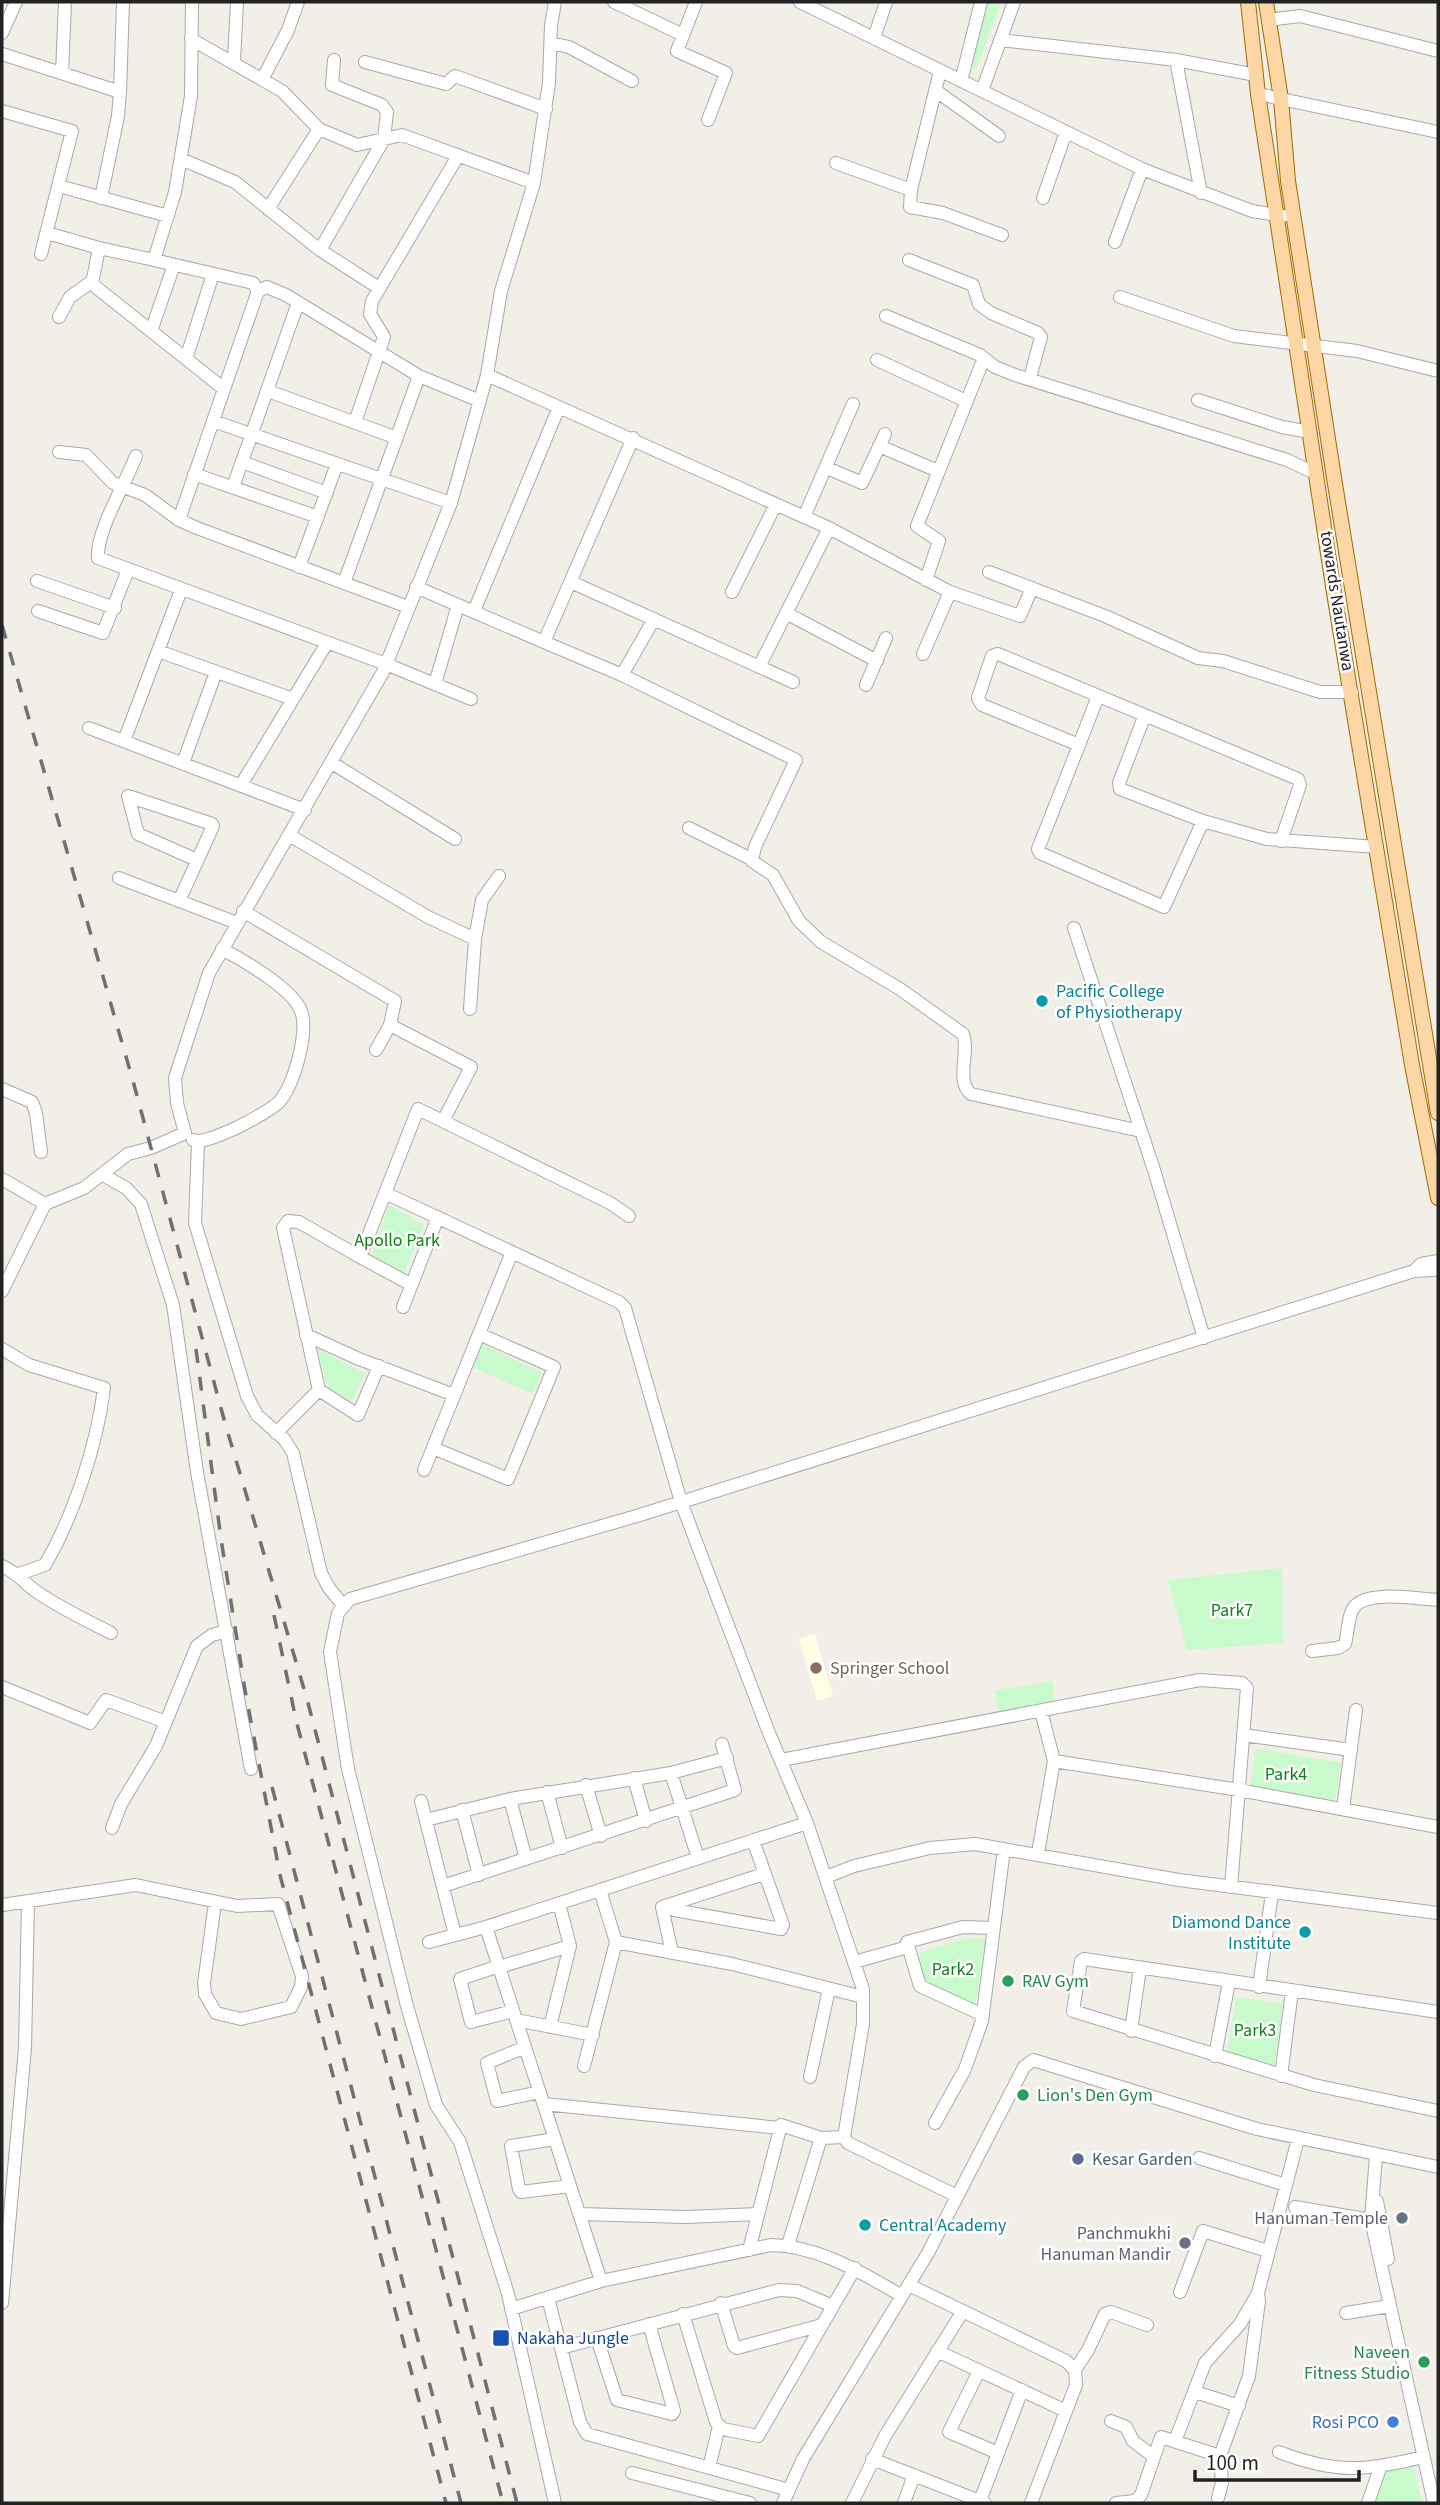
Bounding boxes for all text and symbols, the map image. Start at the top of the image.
street label: towards Nautanwa [1314,529,1360,673]
place label: Pacific College of Physiotherapy [1056,979,1183,1025]
marker: Pacific College of Physiotherapy [1034,993,1050,1009]
park label: Apollo Park [354,1228,440,1253]
park label: Park7 [1211,1598,1253,1623]
place label: Springer School [830,1656,949,1681]
marker: Springer School [808,1660,824,1676]
park label: Park4 [1265,1762,1307,1787]
place label: Diamond Dance Institute [1172,1910,1291,1956]
marker: Diamond Dance Institute [1297,1924,1313,1940]
park label: Park2 [932,1957,974,1982]
place label: RAV Gym [1022,1969,1089,1994]
marker: RAV Gym [1000,1973,1016,1989]
park label: Park3 [1234,2018,1276,2043]
place label: Lion's Den Gym [1037,2083,1153,2108]
marker: Lion's Den Gym [1015,2087,1031,2103]
place label: Kesar Garden [1092,2147,1193,2172]
marker: Kesar Garden [1070,2151,1086,2167]
place label: Hanuman Temple [1254,2206,1388,2231]
marker: Hanuman Temple [1394,2210,1410,2226]
place label: Central Academy [879,2213,1007,2238]
marker: Central Academy [857,2217,873,2233]
place label: Panchmukhi Hanuman Mandir [1040,2221,1172,2267]
marker: Panchmukhi Hanuman Mandir [1177,2235,1193,2251]
place label: Nakaha Jungle [517,2326,629,2351]
marker: Nakaha Jungle [491,2328,511,2348]
place label: Naveen Fitness Studio [1304,2340,1410,2386]
marker: Naveen Fitness Studio [1416,2354,1432,2370]
place label: Rosi PCO [1312,2410,1379,2435]
marker: Rosi PCO [1385,2414,1401,2430]
scale bar [1195,2438,1360,2482]
text: 100 m [1206,2448,1259,2478]

